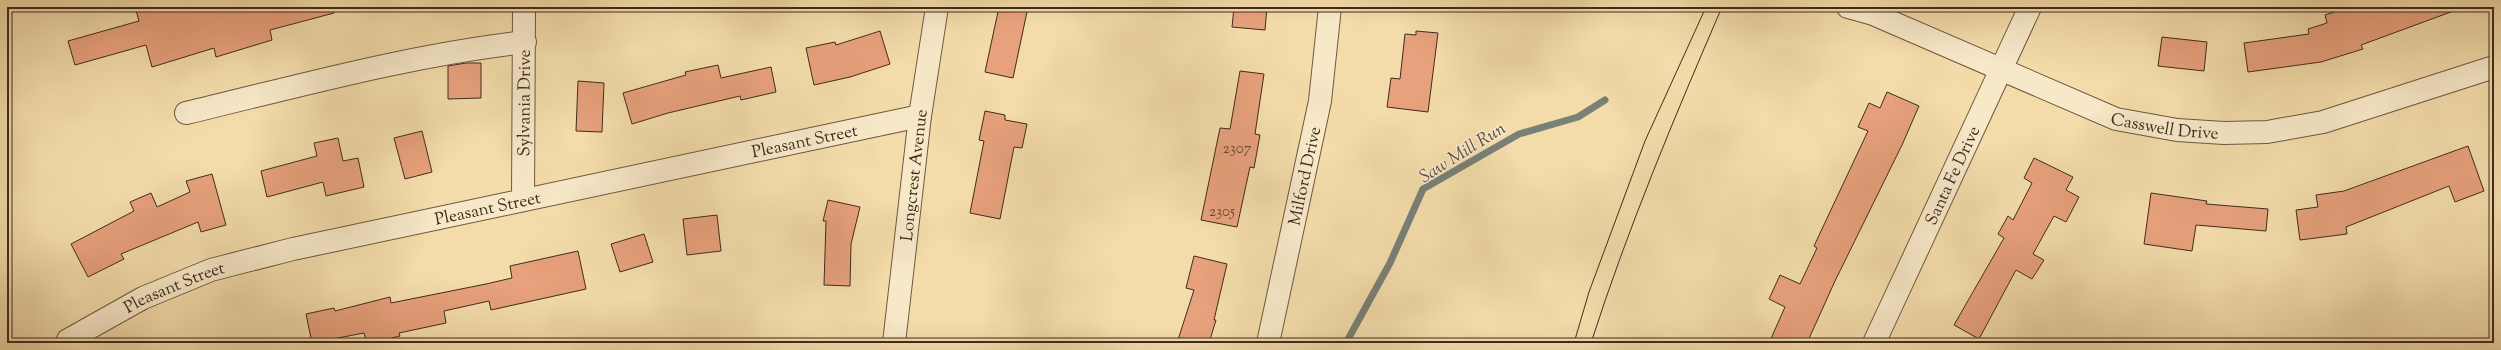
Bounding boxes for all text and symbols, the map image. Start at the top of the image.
street label: Sylvania Drive [513,49,538,157]
street label: Longcrest Avenue [896,108,935,243]
street label: Casswell Drive [2109,108,2219,147]
water label: Saw Mill Run [1415,116,1512,191]
street label: Pleasant Street [750,120,860,165]
street label: Santa Fe Drive [1920,122,1987,230]
street label: Milford Drive [1284,124,1328,228]
house number: 2307 [1223,139,1252,160]
street label: Pleasant Street [433,187,543,233]
house number: 2305 [1209,202,1235,223]
street label: Pleasant Street [120,257,228,320]

